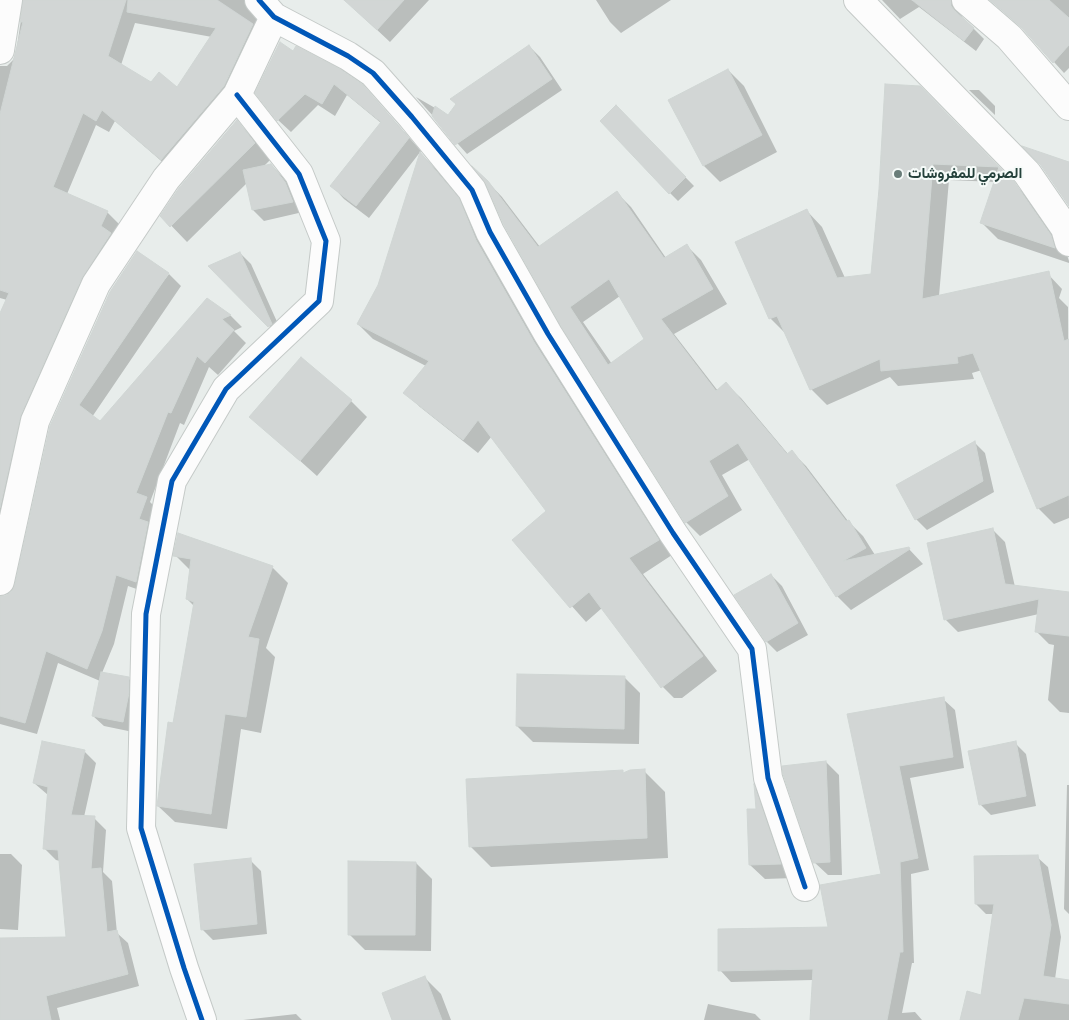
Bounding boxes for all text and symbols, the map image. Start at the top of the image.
place label: الصرمي للمفروشات [908,165,1022,183]
marker: الصرمي للمفروشات [892,168,904,180]

